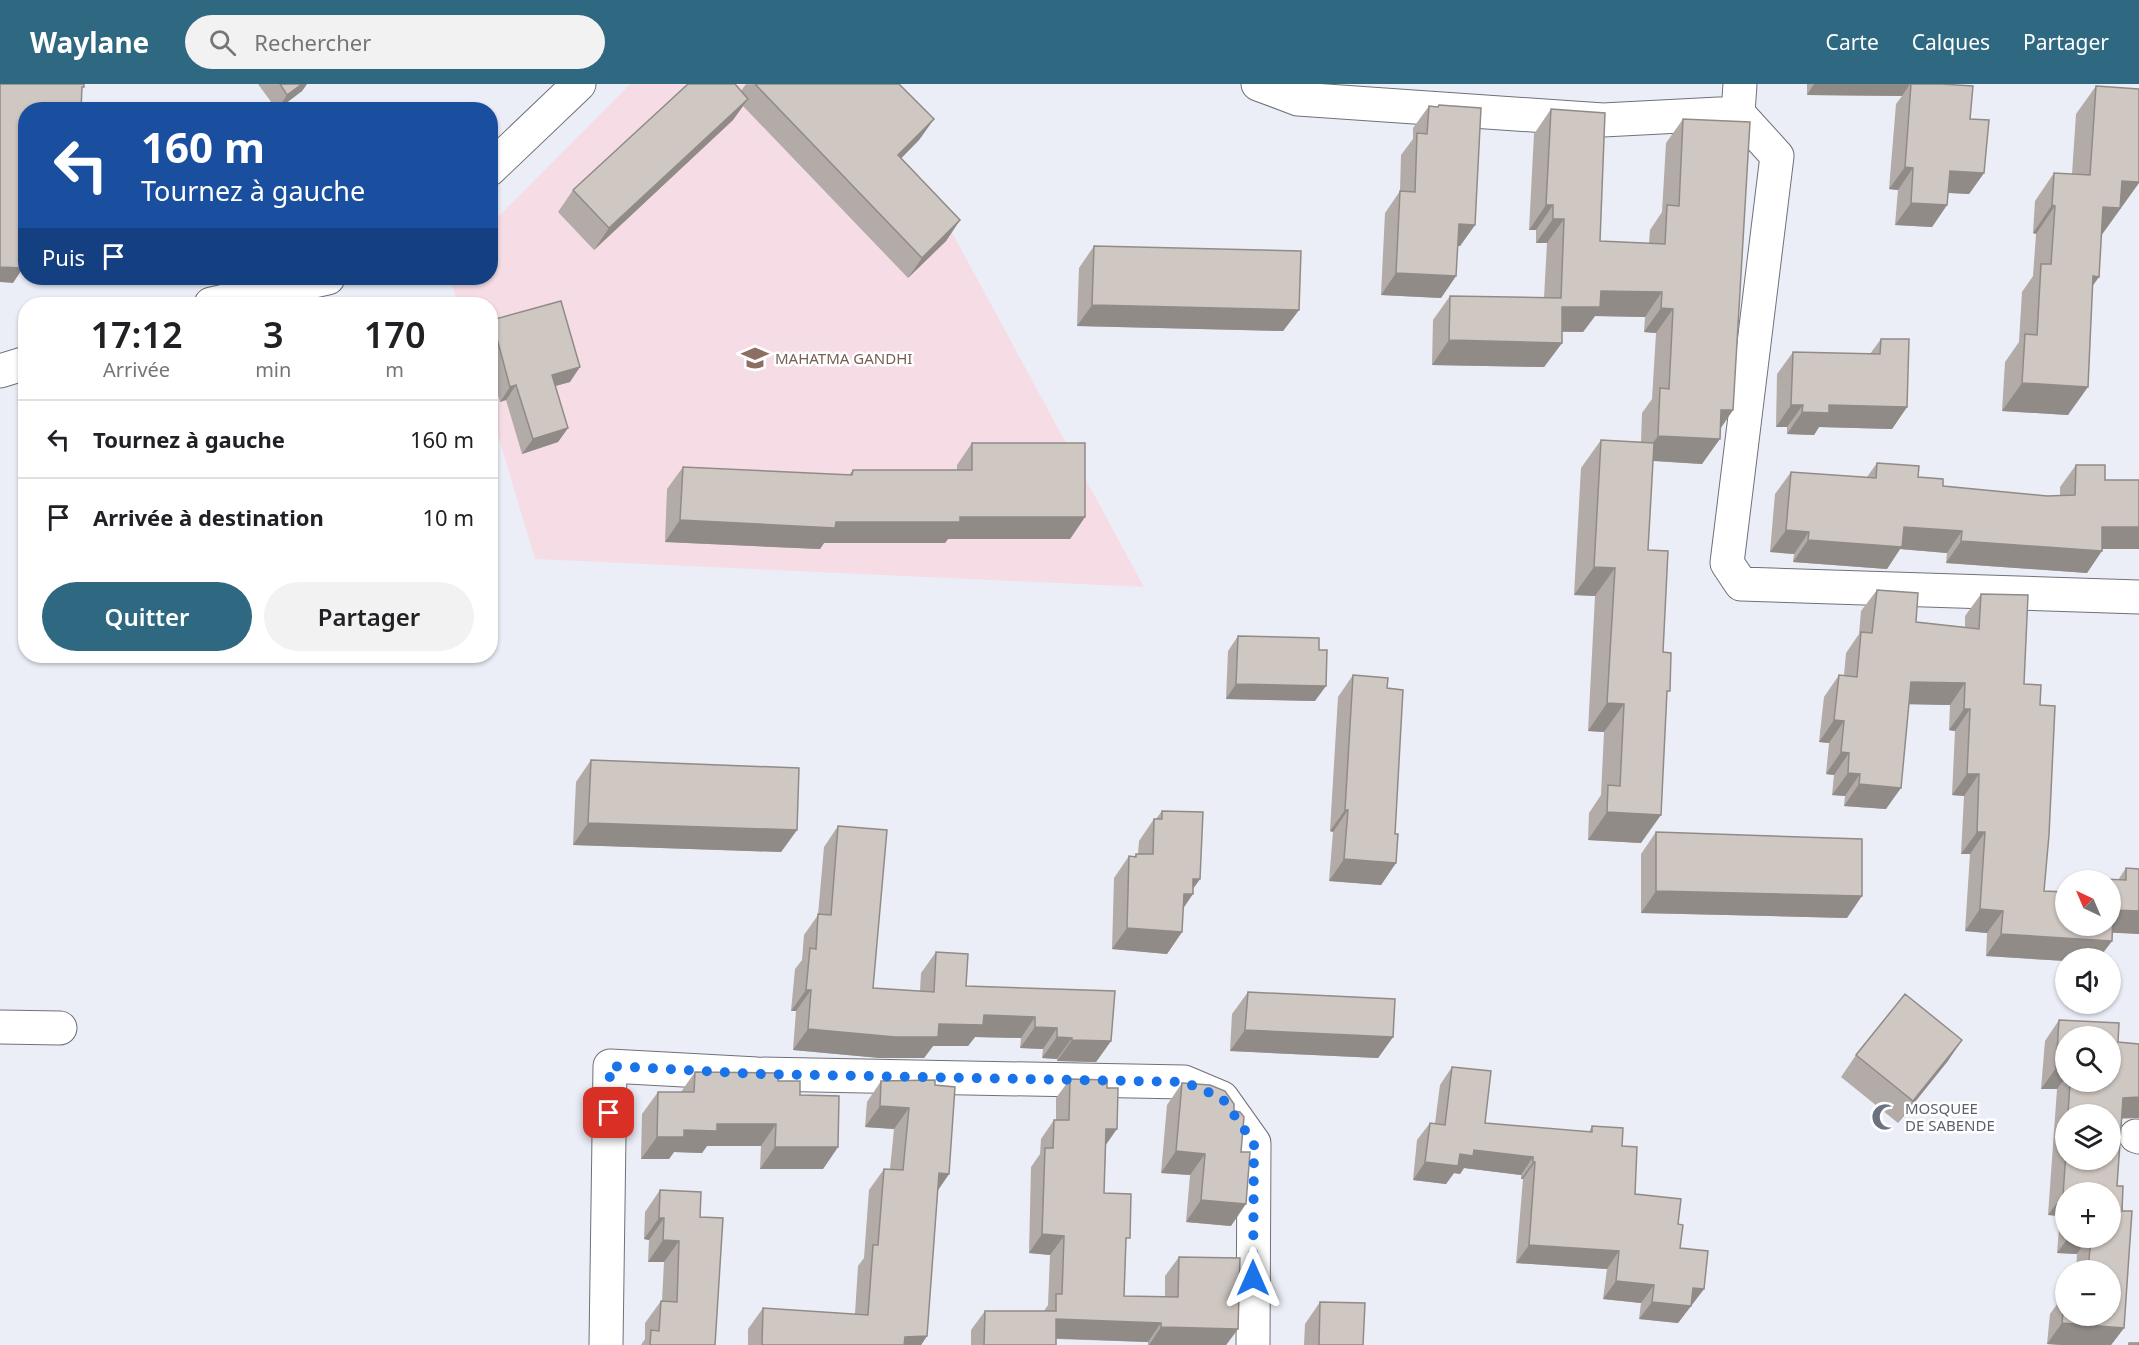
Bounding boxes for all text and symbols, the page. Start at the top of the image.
search box [185,15,605,69]
text: Waylane [30,23,149,61]
icon: search [206,26,239,59]
text: Rechercher [254,27,371,57]
text: Carte [1826,28,1879,56]
text: Calques [1912,28,1990,56]
text: Partager [2023,28,2109,56]
text: 160 m [141,118,265,175]
icon: left [42,126,120,204]
text: Tournez à gauche [141,172,365,209]
icon: arrive [97,240,130,273]
text: Puis [42,242,85,272]
text: 17:12 [90,310,183,359]
text: 3 [263,310,284,359]
text: 170 [364,310,426,359]
school or university icon: MAHATMA GANDHI [740,343,770,373]
place label: MAHATMA GANDHI [775,348,912,368]
text: Arrivée [103,356,170,383]
text: min [255,356,291,383]
text: m [385,356,404,383]
icon: left [42,423,75,456]
text: Tournez à gauche [93,424,285,454]
text: 160 m [410,424,474,454]
icon: arrive [42,501,75,534]
text: Arrivée à destination [93,502,324,532]
text: 10 m [423,502,474,532]
button: Quitter [42,582,252,651]
button: Partager [264,582,474,651]
north arrow [2055,870,2121,936]
map controls [2055,870,2121,1326]
button: sound [2055,948,2121,1014]
button: search [2055,1026,2121,1092]
pin [583,1087,634,1138]
icon: arrive [592,1096,625,1129]
place label: MOSQUEE DE SABENDE [1905,1098,1995,1135]
mosque icon: MOSQUEE DE SABENDE [1870,1102,1900,1132]
button: layers [2055,1104,2121,1170]
button: + [2055,1182,2121,1248]
position arrow [1221,1246,1285,1310]
button: − [2055,1260,2121,1326]

